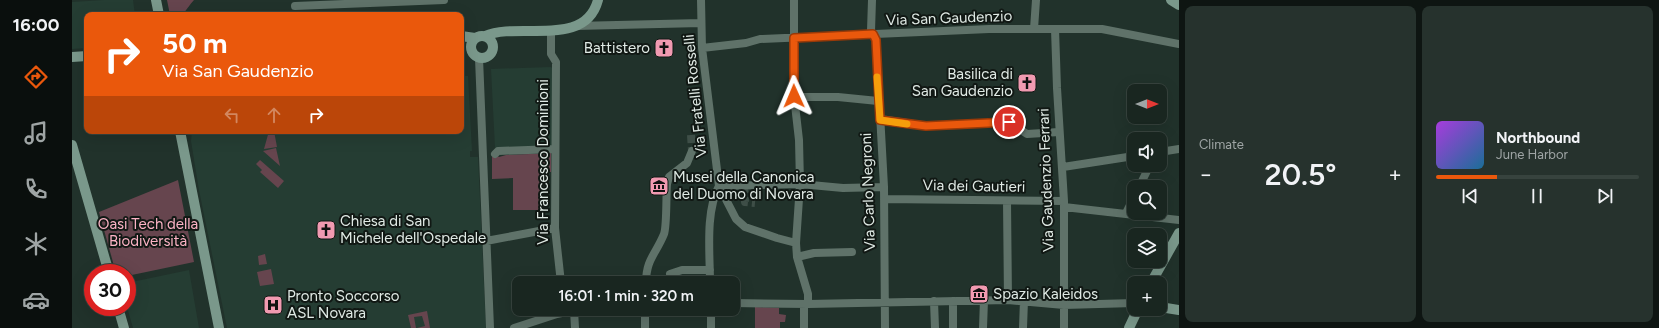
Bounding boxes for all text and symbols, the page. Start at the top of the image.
street label: Via San Gaudenzio [885,7,1013,29]
text: 16:00 [13,14,59,36]
text: 50 m [162,26,228,60]
icon: right [96,28,148,80]
street label: Via Fratelli Rosselli [680,33,710,159]
church icon: Battistero [653,37,675,59]
place label: Battistero [584,39,650,57]
text: Via San Gaudenzio [162,60,314,82]
icon: directions [22,63,50,91]
place label: Basilica di San Gaudenzio [912,65,1013,100]
church icon: Basilica di San Gaudenzio [1016,72,1038,94]
position arrow [773,75,815,117]
street label: Via Francesco Dominioni [534,79,552,245]
north arrow [1127,84,1167,124]
map controls [1127,84,1167,316]
icon: left [221,104,243,126]
icon: ahead [263,104,285,126]
icon: right [305,104,327,126]
pin [992,105,1026,139]
street label: Via Gaudenzio Ferrari [1034,108,1058,252]
icon: arrive [998,111,1020,133]
icon: music [22,119,50,147]
text: Northbound [1496,129,1580,147]
street label: Via Carlo Negroni [857,132,879,252]
button: sound [1127,132,1167,172]
text: Climate [1199,137,1244,152]
text: June Harbor [1496,147,1568,162]
text: 20.5° [1265,156,1337,193]
text: − [1199,161,1213,188]
text: + [1388,161,1402,188]
place label: Musei della Canonica del Duomo di Novara [673,168,815,203]
icon: phone [22,175,50,203]
museum icon: Musei della Canonica del Duomo di Novara [648,175,670,197]
street label: Via dei Gautieri [922,176,1026,196]
button: search [1127,180,1167,220]
icon: previous [1459,185,1481,207]
icon: pause [1526,185,1548,207]
icon: next [1594,185,1616,207]
place label: Chiesa di San Michele dell'Ospedale [340,212,486,247]
park label: Oasi Tech della Biodiversità [98,215,198,250]
church icon: Chiesa di San Michele dell'Ospedale [315,219,337,241]
button: layers [1127,228,1167,268]
icon: climate [22,230,50,258]
speed limit sign: 30 [84,264,136,316]
button: + [1127,276,1167,316]
museum icon: Spazio Kaleidos [968,283,990,305]
place label: Spazio Kaleidos [993,285,1098,303]
icon: car [22,286,50,314]
place label: Pronto Soccorso ASL Novara [287,287,400,322]
text: 16:01 · 1 min · 320 m [558,287,694,305]
hospital icon: Pronto Soccorso ASL Novara [262,294,284,316]

